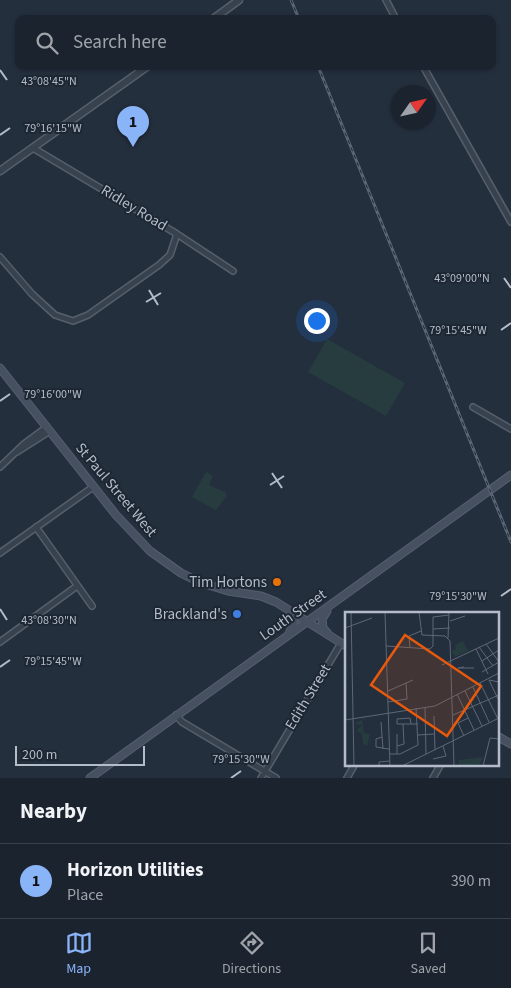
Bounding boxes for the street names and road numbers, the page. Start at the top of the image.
street label: Ridley Road [97,180,171,236]
street label: St Paul Street West [70,438,162,542]
street label: Louth Street [255,584,331,646]
street label: Edith Street [280,660,336,734]

